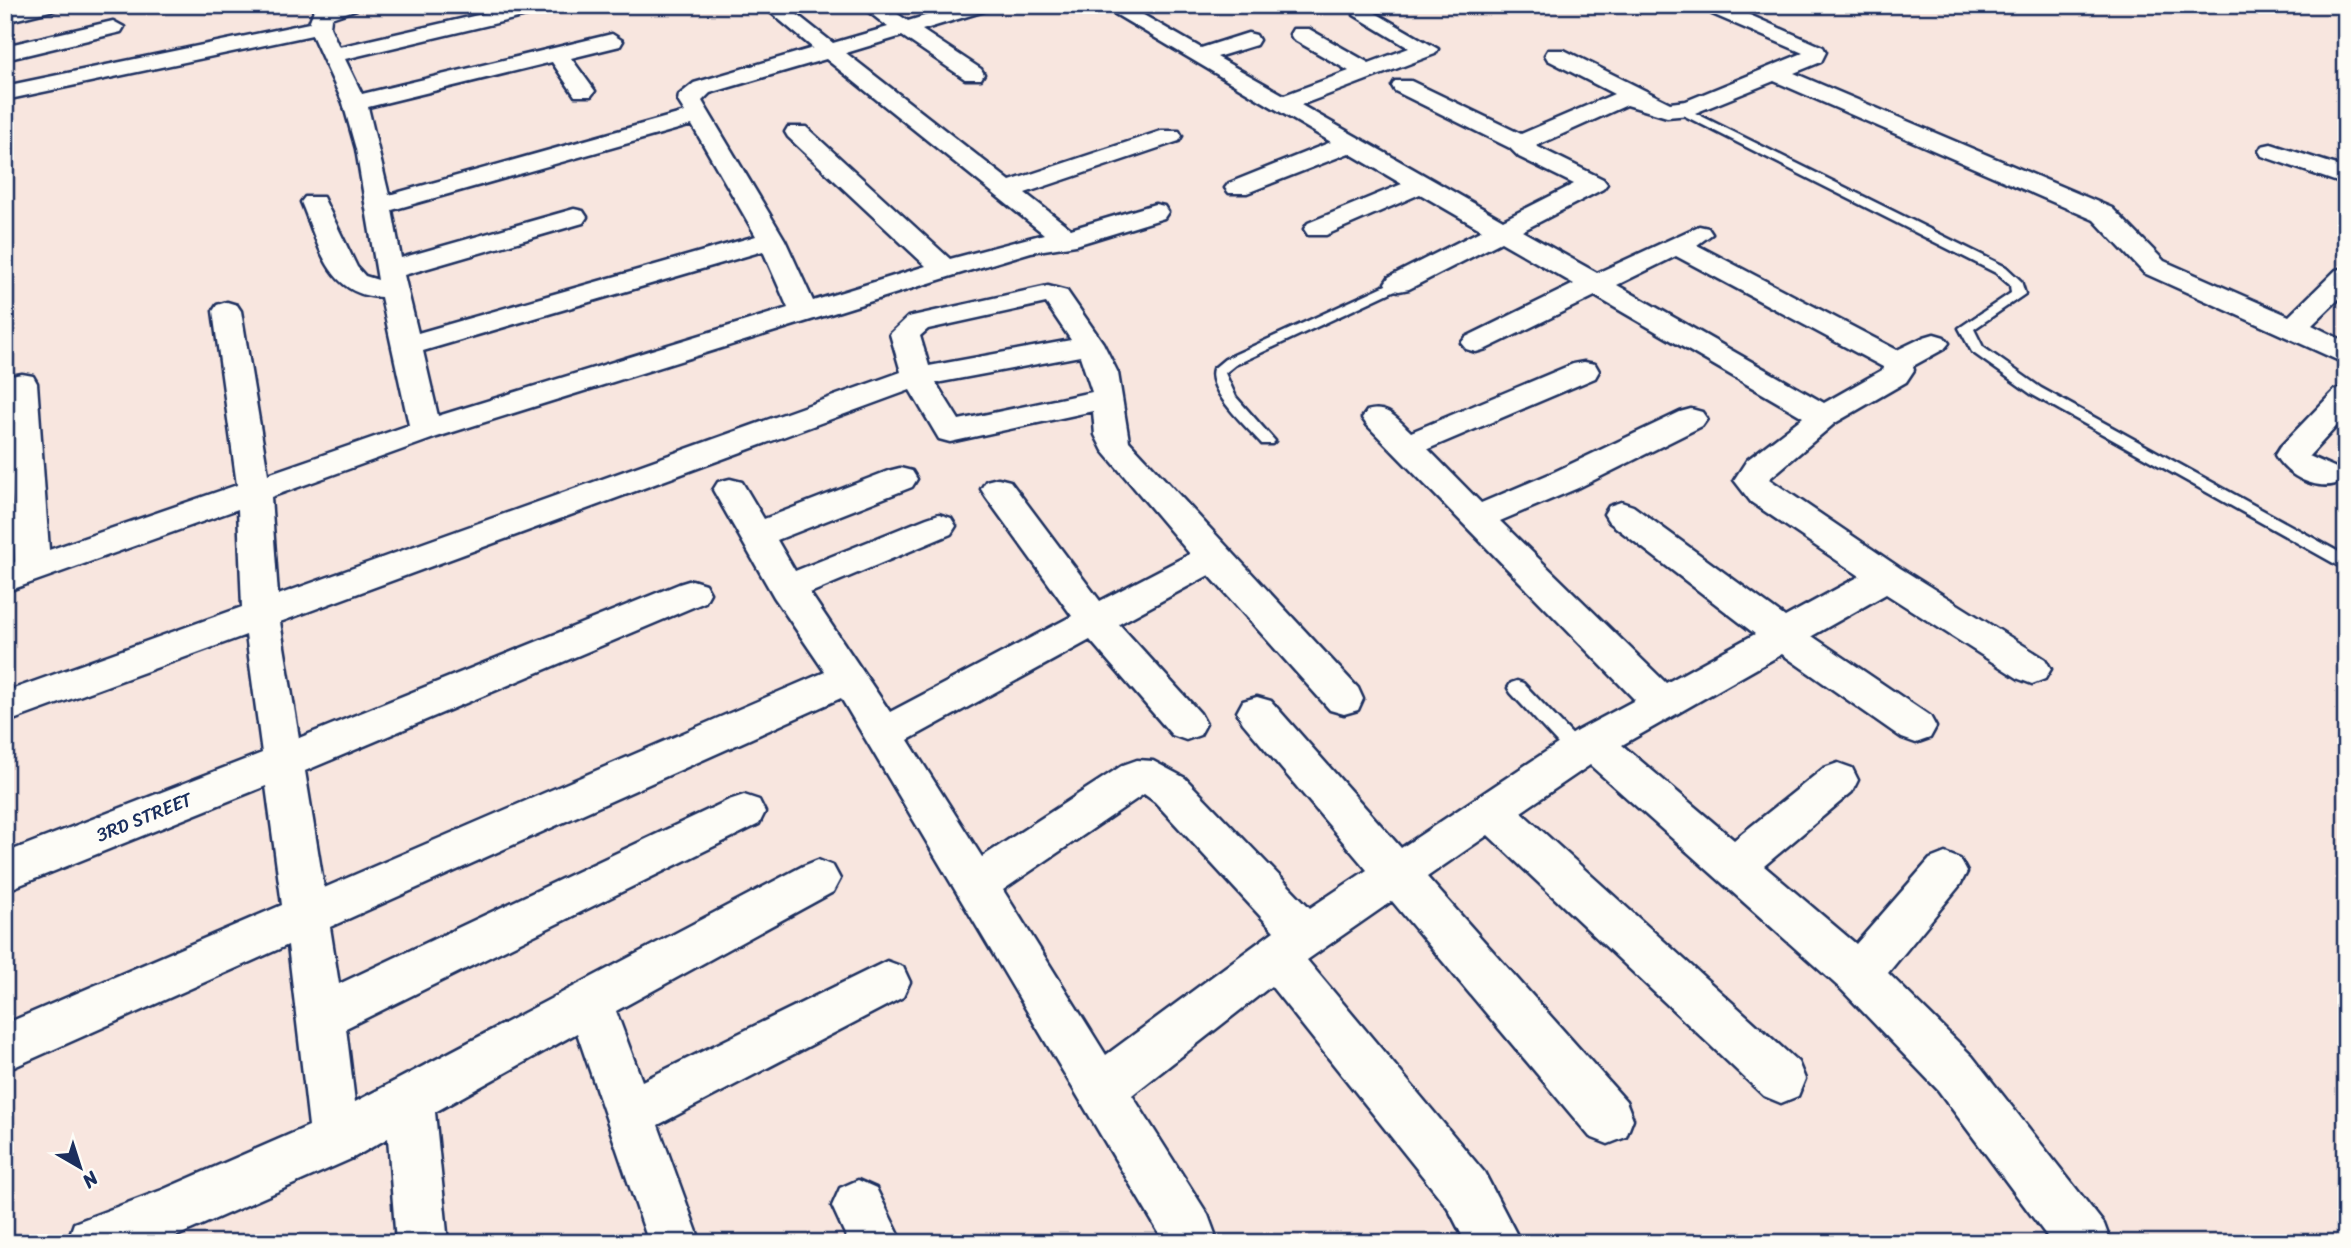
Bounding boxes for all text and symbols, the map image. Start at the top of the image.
street label: 3RD STREET [91,782,198,851]
north arrow [46,1132,116,1202]
text: N [74,1162,107,1197]

